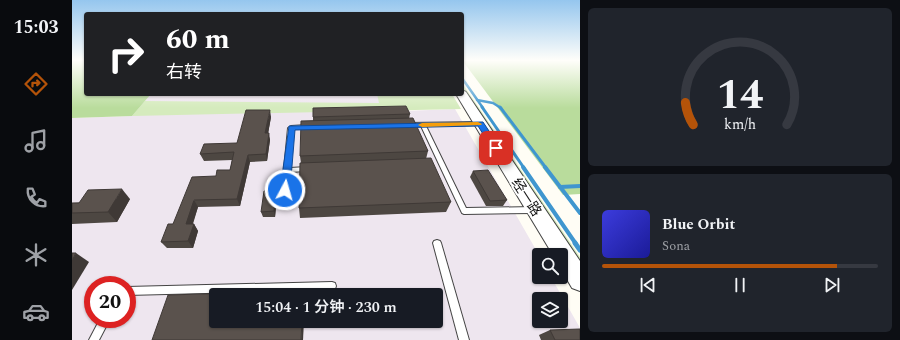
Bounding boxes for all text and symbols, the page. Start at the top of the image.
text: 15:03 [13,14,59,41]
text: 60 m [166,18,230,61]
icon: right [100,28,152,80]
text: 右转 [166,59,202,86]
text: 14 [717,64,763,127]
icon: directions [22,70,50,98]
text: km/h [724,114,756,136]
icon: music [22,127,50,155]
pin [479,131,513,165]
icon: arrive [485,137,507,159]
position arrow [264,169,306,211]
street label: 经一路 [506,174,547,221]
icon: phone [22,184,50,212]
text: Blue Orbit [662,213,735,236]
text: Sona [662,236,690,256]
icon: climate [22,241,50,269]
map controls [532,248,568,328]
button: search [532,248,568,284]
icon: previous [637,274,659,296]
icon: pause [729,274,751,296]
icon: next [821,274,843,296]
speed limit sign: 20 [84,276,136,328]
button: layers [532,292,568,328]
text: 15:04 · 1 分钟 · 230 m [255,296,397,319]
icon: car [22,298,50,326]

